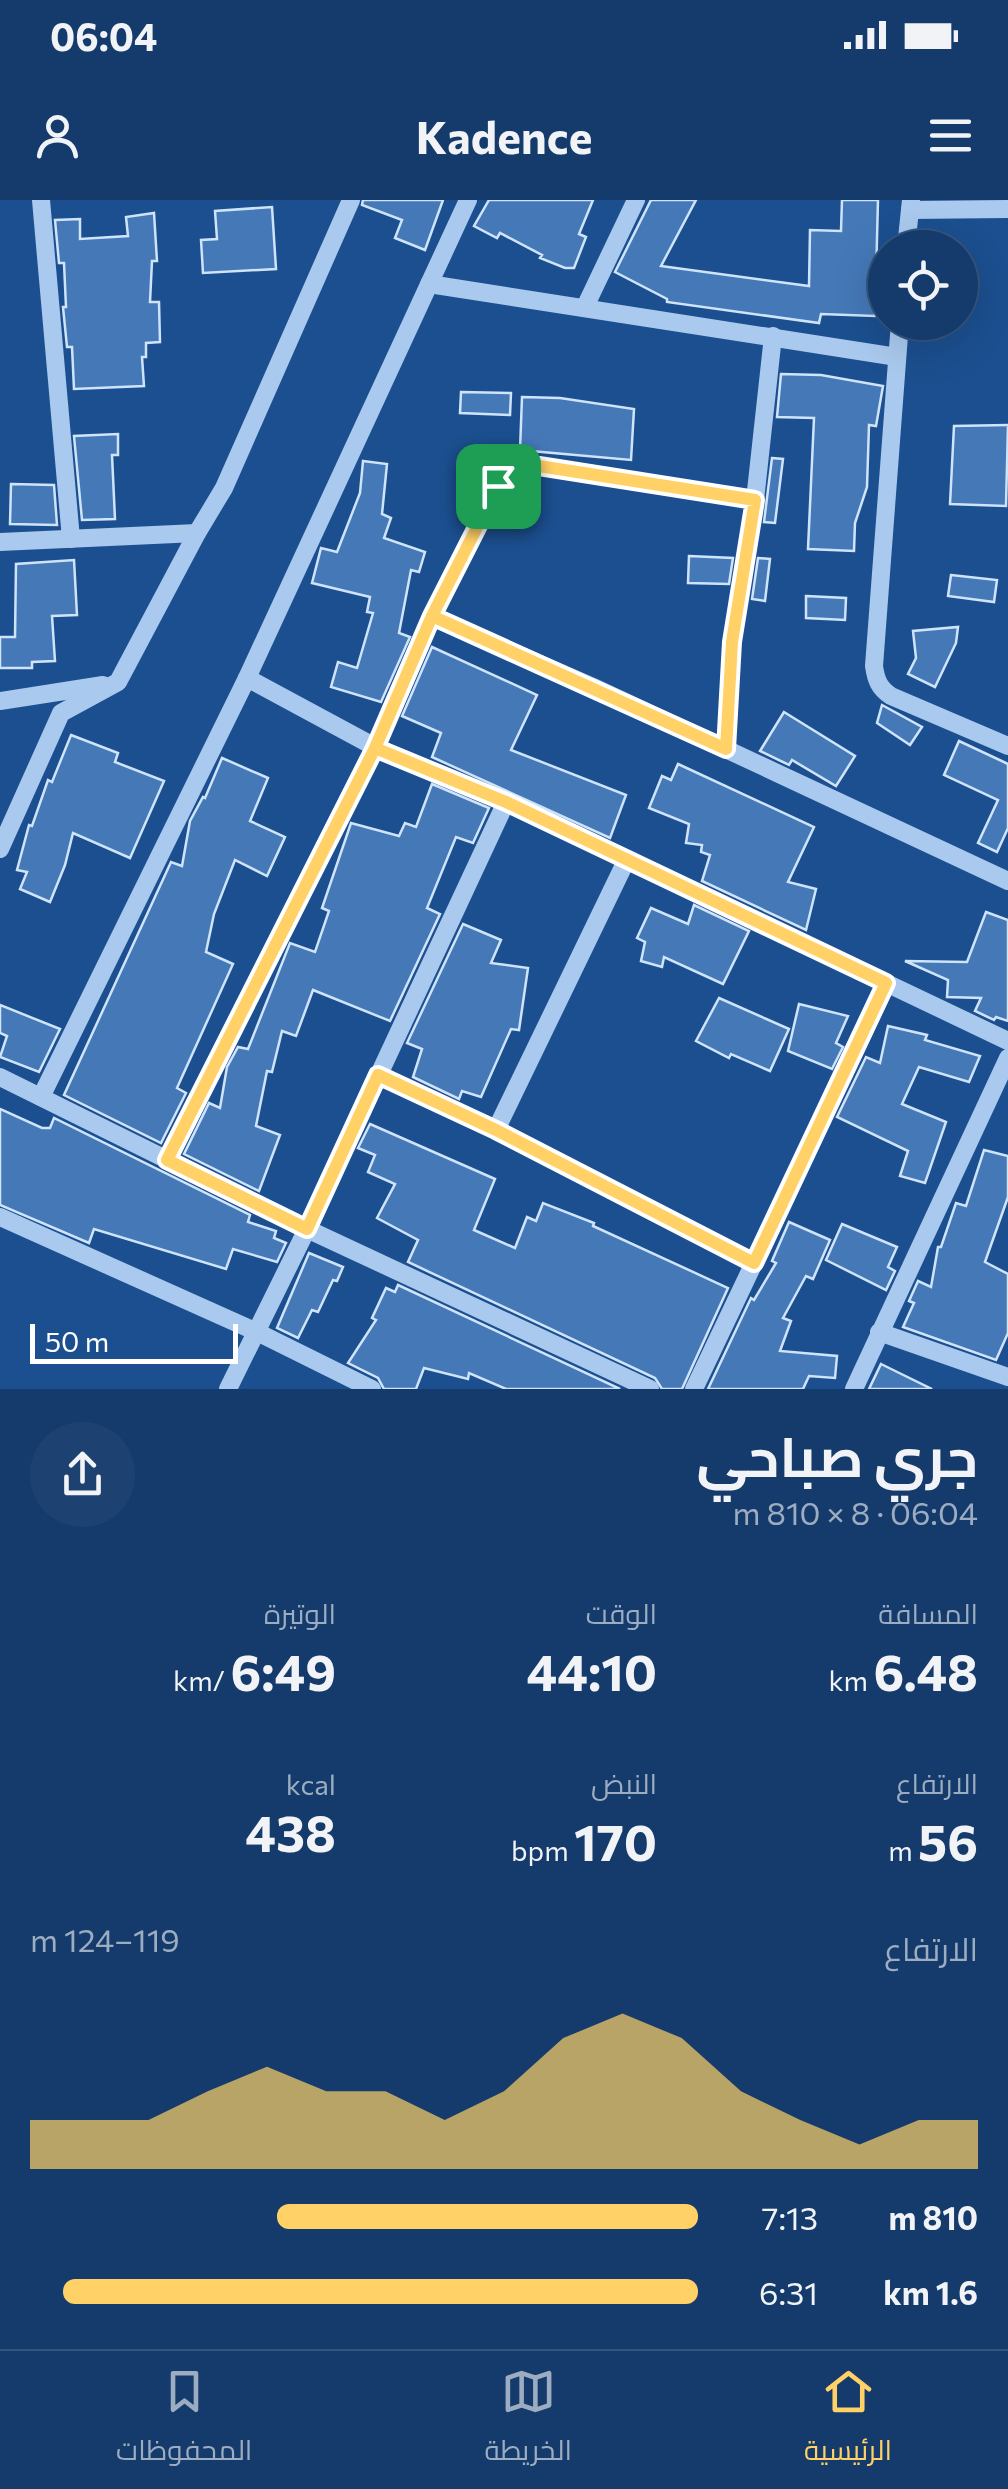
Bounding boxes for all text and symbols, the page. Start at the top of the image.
text: 06:04 [50,12,157,59]
icon: person [30,108,85,163]
text: Kadence [416,108,592,163]
icon: menu [923,108,978,163]
map controls [868,230,978,340]
button: locate [868,230,978,340]
pin [456,444,541,529]
icon: arrive [471,459,526,514]
scale bar [30,1319,238,1364]
text: 50 m [45,1324,109,1358]
text: جري صباحي [696,1421,978,1488]
button: share [30,1422,135,1527]
text: 06:04 · 8 × 810 m [732,1492,978,1532]
text: الوتيرة [264,1596,336,1630]
text: الوقت [586,1596,657,1630]
text: المسافة [878,1596,978,1630]
text: 6:49 [230,1640,336,1701]
text: 44:10 [527,1640,657,1701]
text: 6.48 [873,1640,978,1701]
text: /km [173,1663,230,1697]
text: km [828,1663,873,1697]
text: النبض [591,1766,657,1800]
text: الارتفاع [896,1766,978,1800]
text: kcal [286,1767,336,1801]
text: 438 [245,1801,336,1862]
text: 170 [574,1810,657,1871]
text: 56 [918,1810,978,1871]
text: bpm [511,1833,574,1867]
text: m [888,1833,918,1867]
text: 119–124 m [30,1919,180,1959]
text: الارتفاع [884,1928,978,1968]
text: 7:13 [762,2197,818,2237]
text: 810 m [888,2197,978,2237]
text: 6:31 [759,2272,818,2312]
text: 1.6 km [883,2272,978,2312]
tab: المحفوظات [116,2364,252,2476]
tab: الخريطة [485,2364,572,2476]
tab: الرئيسية [804,2364,892,2476]

